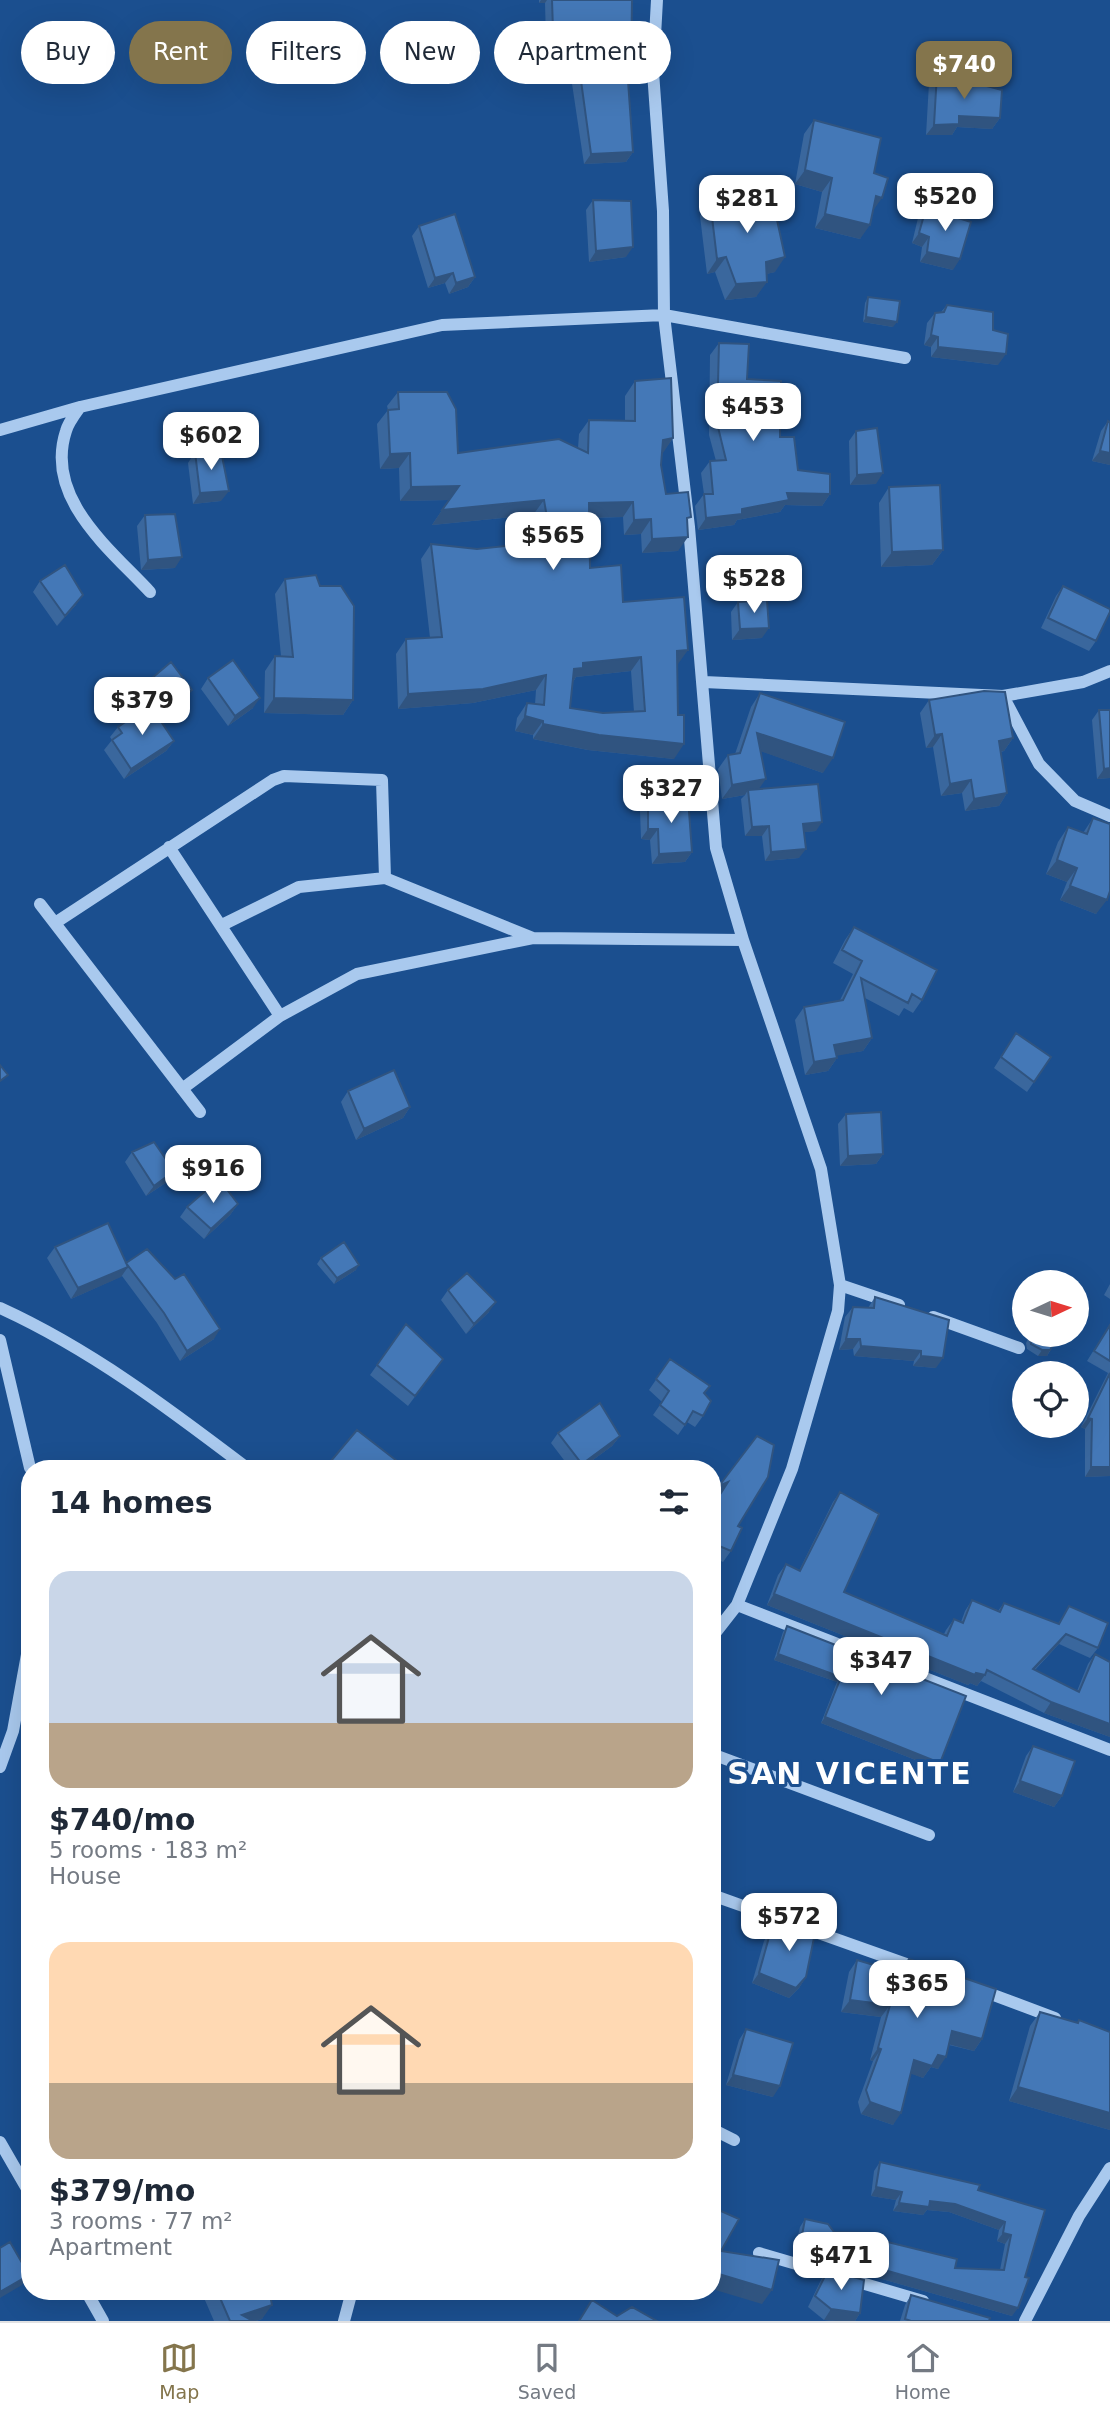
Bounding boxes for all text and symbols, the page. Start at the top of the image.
chip: Buy [21,21,115,84]
chip: Rent [129,21,232,84]
chip: Filters [246,21,366,84]
chip: New [380,21,480,84]
chip: Apartment [494,21,671,84]
pin: $740 [923,42,1005,101]
text: $740 [932,51,996,77]
pin: $520 [904,174,986,233]
pin: $281 [706,176,788,235]
text: $520 [913,183,977,209]
text: $281 [715,185,779,211]
pin: $453 [712,384,794,443]
text: $453 [721,393,785,419]
pin: $602 [170,412,252,472]
text: $602 [179,422,243,448]
pin: $565 [512,512,594,572]
text: $565 [521,522,585,548]
pin: $528 [713,556,795,615]
text: $528 [722,565,786,591]
pin: $379 [101,678,183,737]
text: $379 [110,687,174,713]
pin: $327 [630,766,712,825]
text: $327 [639,775,703,801]
pin: $916 [172,1146,254,1205]
text: $916 [181,1155,245,1181]
north arrow [1012,1270,1088,1348]
map controls [1012,1270,1089,1438]
button: locate [1012,1361,1089,1438]
icon: filters [655,1483,693,1521]
text: 14 homes [49,1485,213,1520]
icon: home [308,1616,434,1742]
pin: $347 [840,1638,922,1697]
text: $347 [849,1647,913,1673]
district label: SAN VICENTE [727,1756,973,1791]
text: $740/mo [49,1802,195,1837]
text: 5 rooms · 183 m² [49,1837,247,1863]
text: House [49,1863,121,1889]
pin: $572 [748,1894,830,1953]
text: $572 [757,1903,821,1929]
pin: $365 [876,1960,958,2020]
text: $365 [885,1970,949,1996]
icon: home [308,1987,434,2113]
text: $379/mo [49,2173,195,2208]
text: 3 rooms · 77 m² [49,2208,233,2234]
pin: $471 [800,2232,882,2292]
text: Apartment [49,2234,172,2260]
text: $471 [809,2242,873,2268]
tab: Map [159,2339,199,2403]
tab: Saved [518,2339,576,2403]
tab: Home [895,2339,951,2403]

